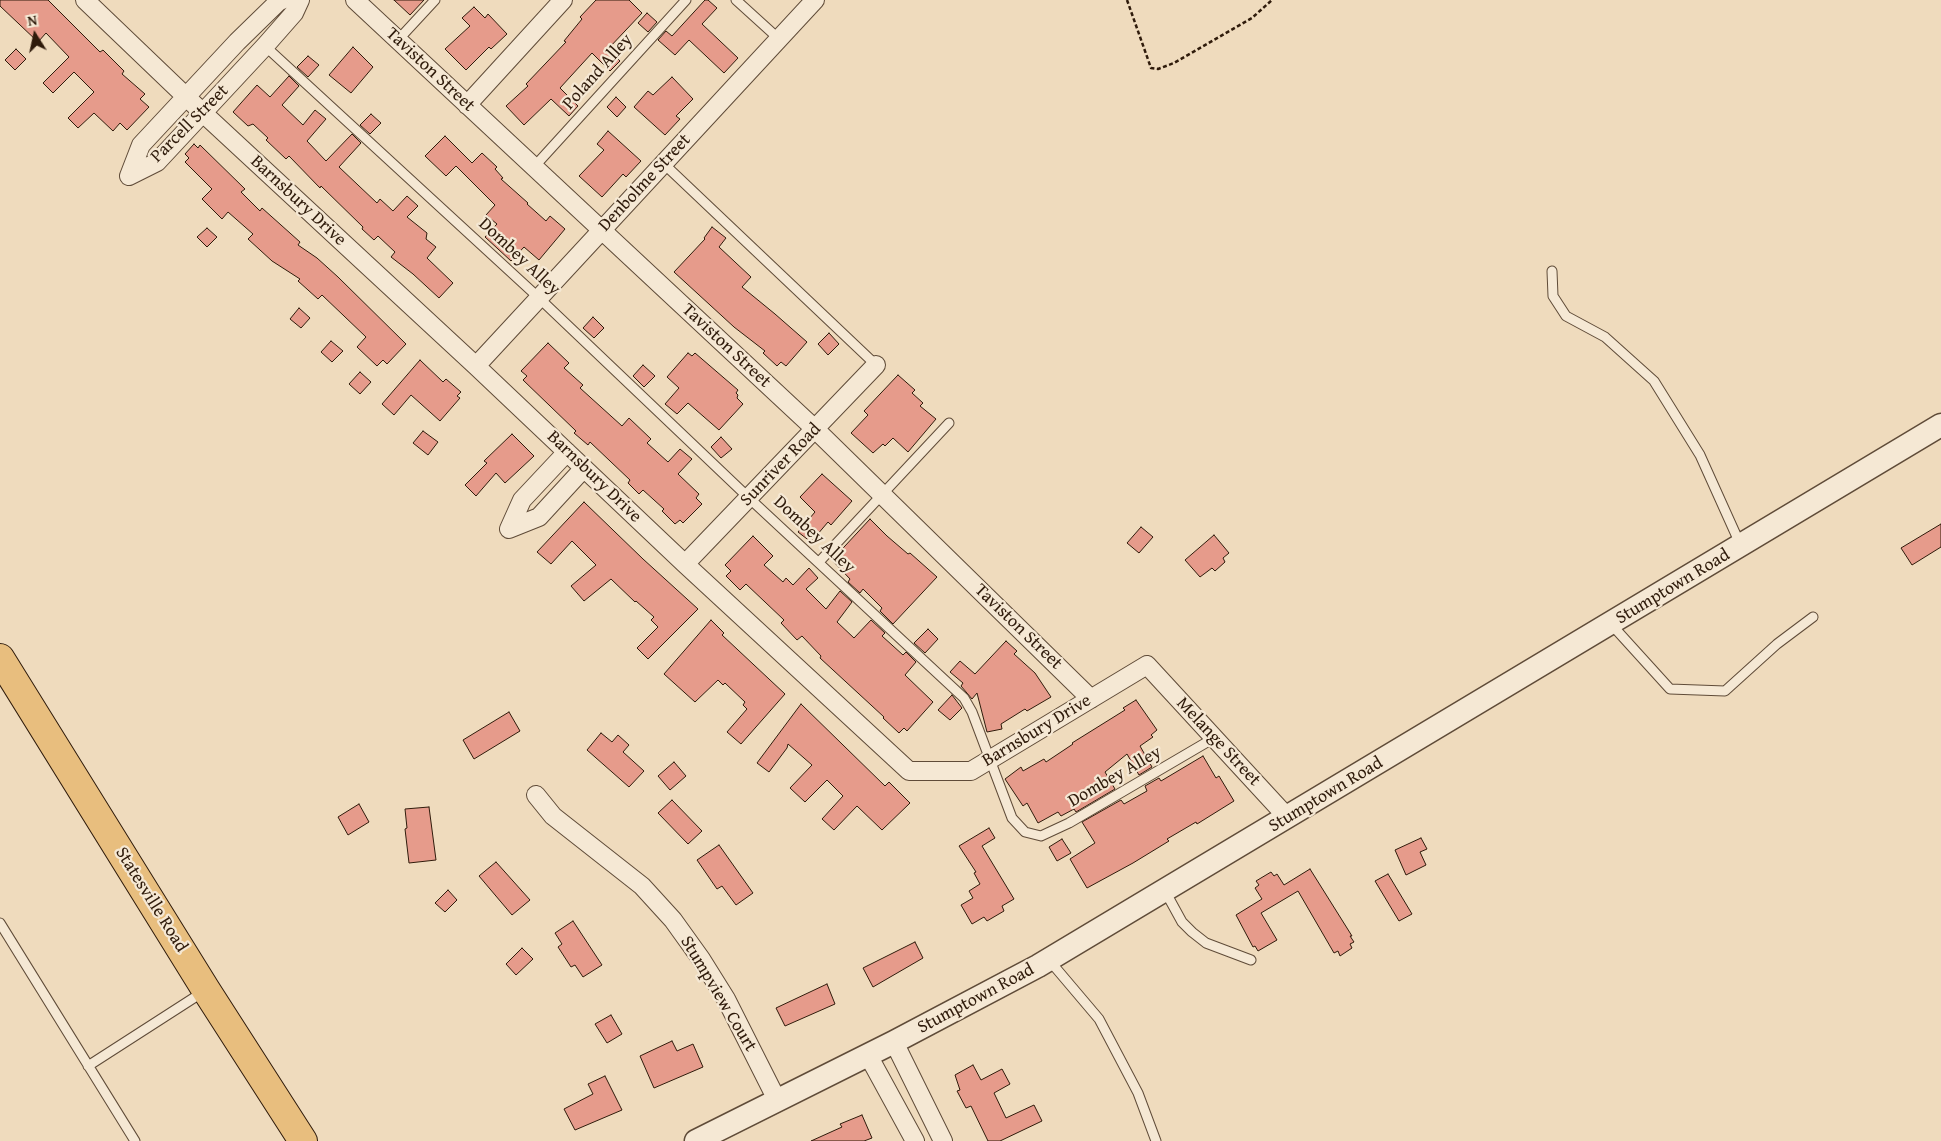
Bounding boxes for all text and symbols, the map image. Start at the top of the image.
north arrow [10,10,60,60]
text: N [26,10,39,31]
street label: Taviston Street [381,23,479,117]
street label: Poland Alley [558,30,638,114]
street label: Parcell Street [147,81,233,167]
street label: Denbolme Street [594,130,696,236]
street label: Barnsbury Drive [246,151,350,251]
street label: Dombey Alley [474,214,564,300]
street label: Taviston Street [677,299,775,393]
street label: Sunriver Road [736,419,826,511]
street label: Barnsbury Drive [542,426,646,528]
street label: Dombey Alley [769,492,859,578]
street label: Stumptown Road [1612,545,1734,629]
street label: Taviston Street [970,580,1066,674]
street label: Barnsbury Drive [979,690,1095,772]
street label: Melange Street [1171,693,1265,791]
street label: Dombey Alley [1065,742,1165,812]
street label: Stumptown Road [1265,753,1387,837]
street label: Statesville Road [110,843,192,957]
street label: Stumpview Court [675,932,761,1056]
street label: Stumptown Road [914,959,1038,1039]

